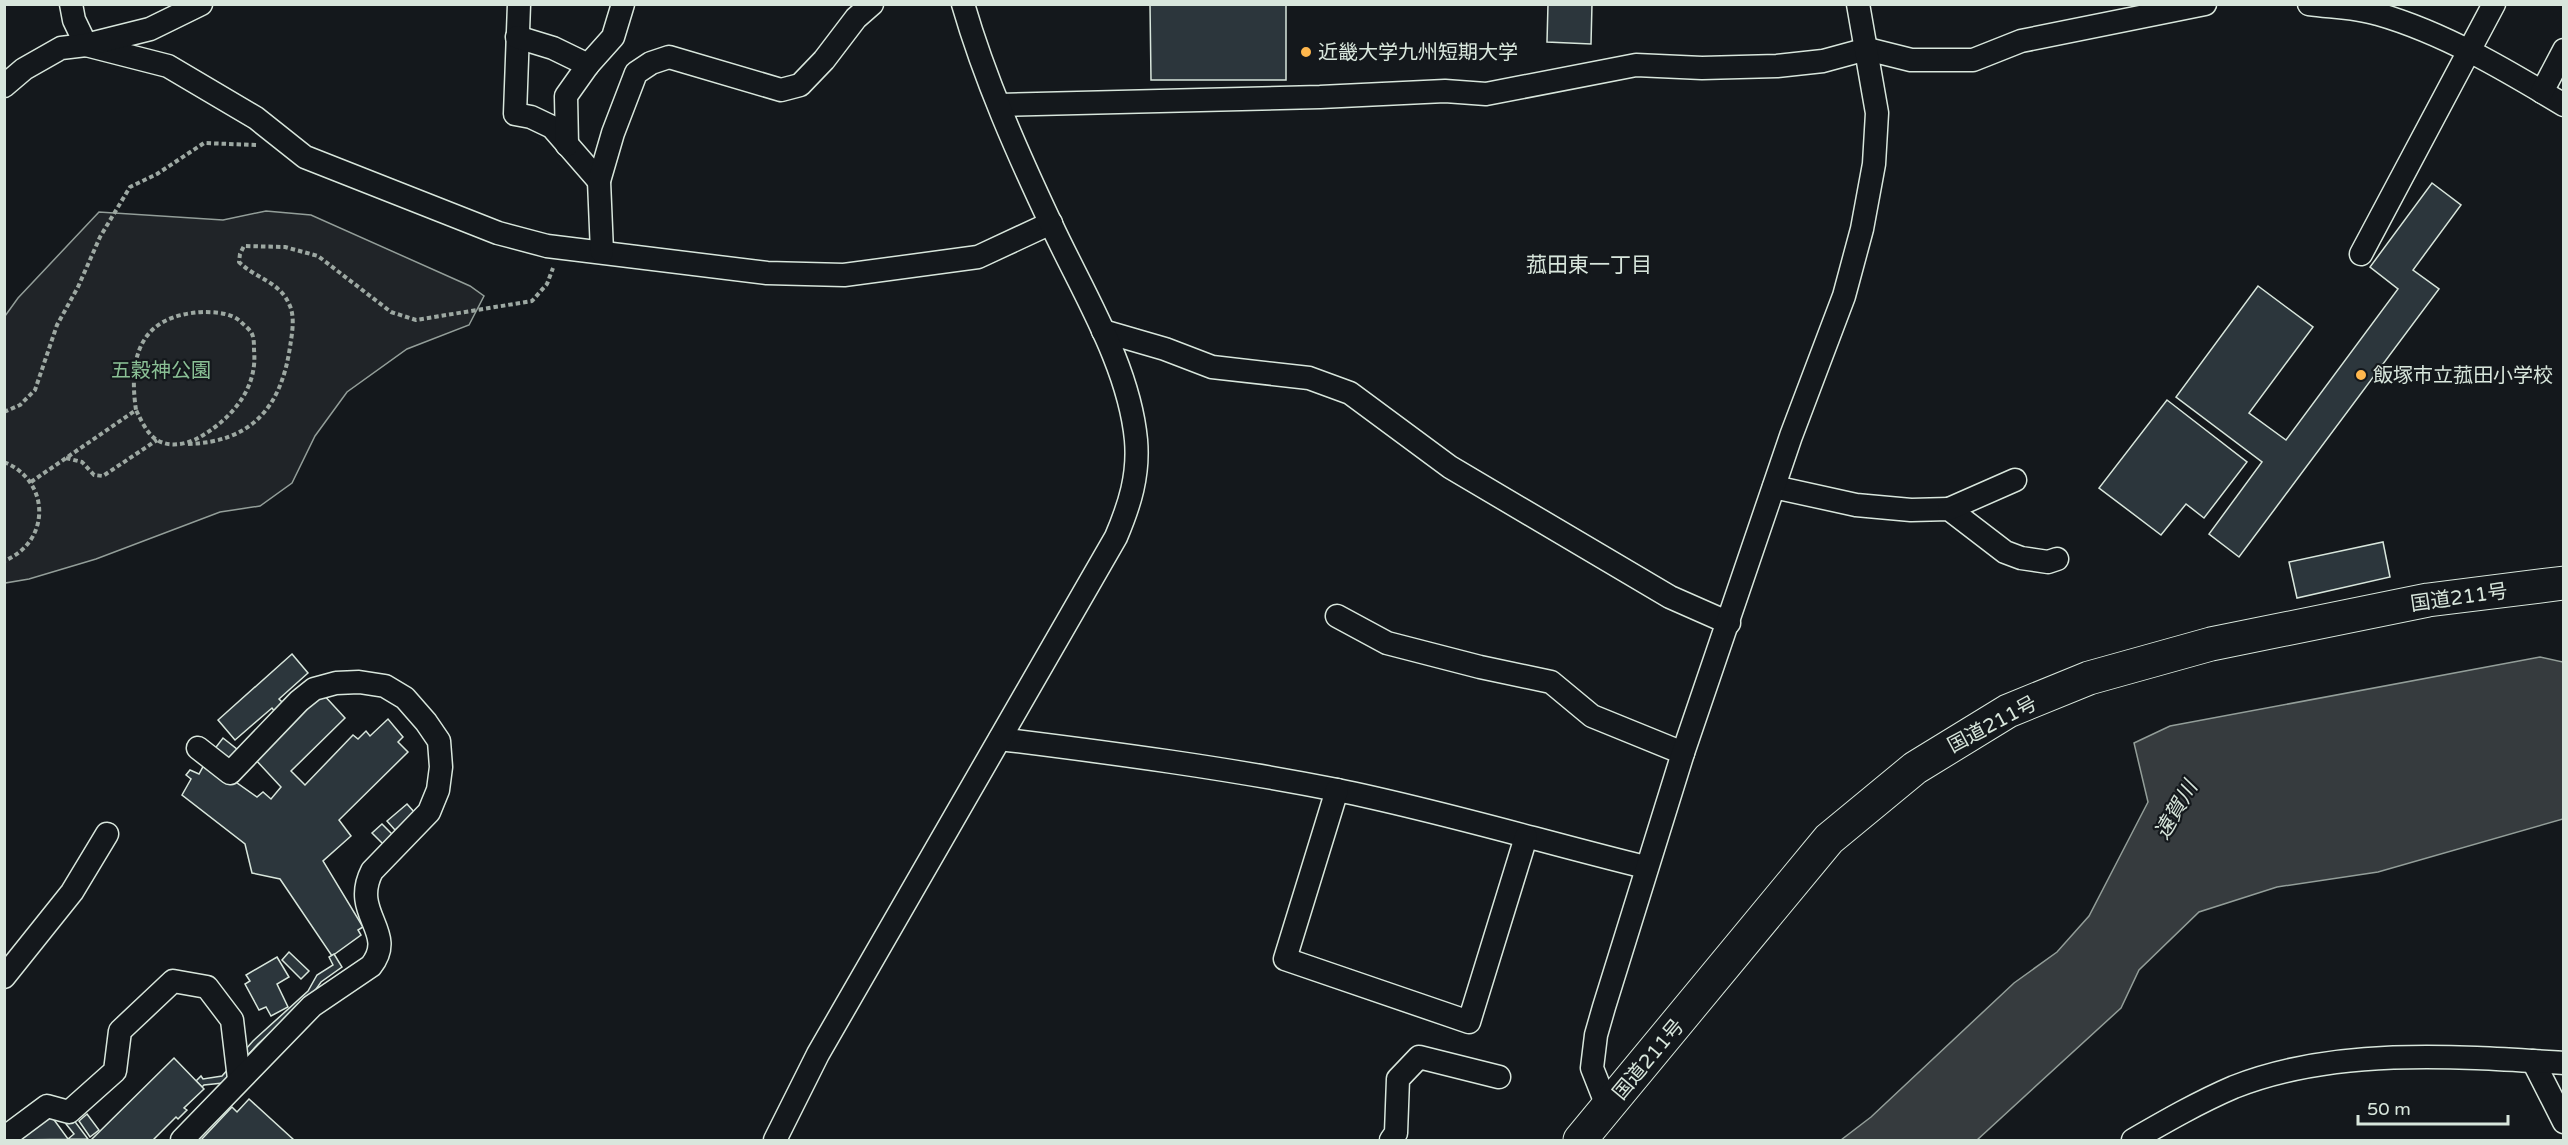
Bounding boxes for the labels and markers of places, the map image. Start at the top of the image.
place label: 近畿大学九州短期大学 [1318,41,1518,65]
marker: 近畿大学九州短期大学 [1299,45,1313,59]
place label: 飯塚市立菰田小学校 [2373,364,2553,388]
marker: 飯塚市立菰田小学校 [2354,368,2368,382]

